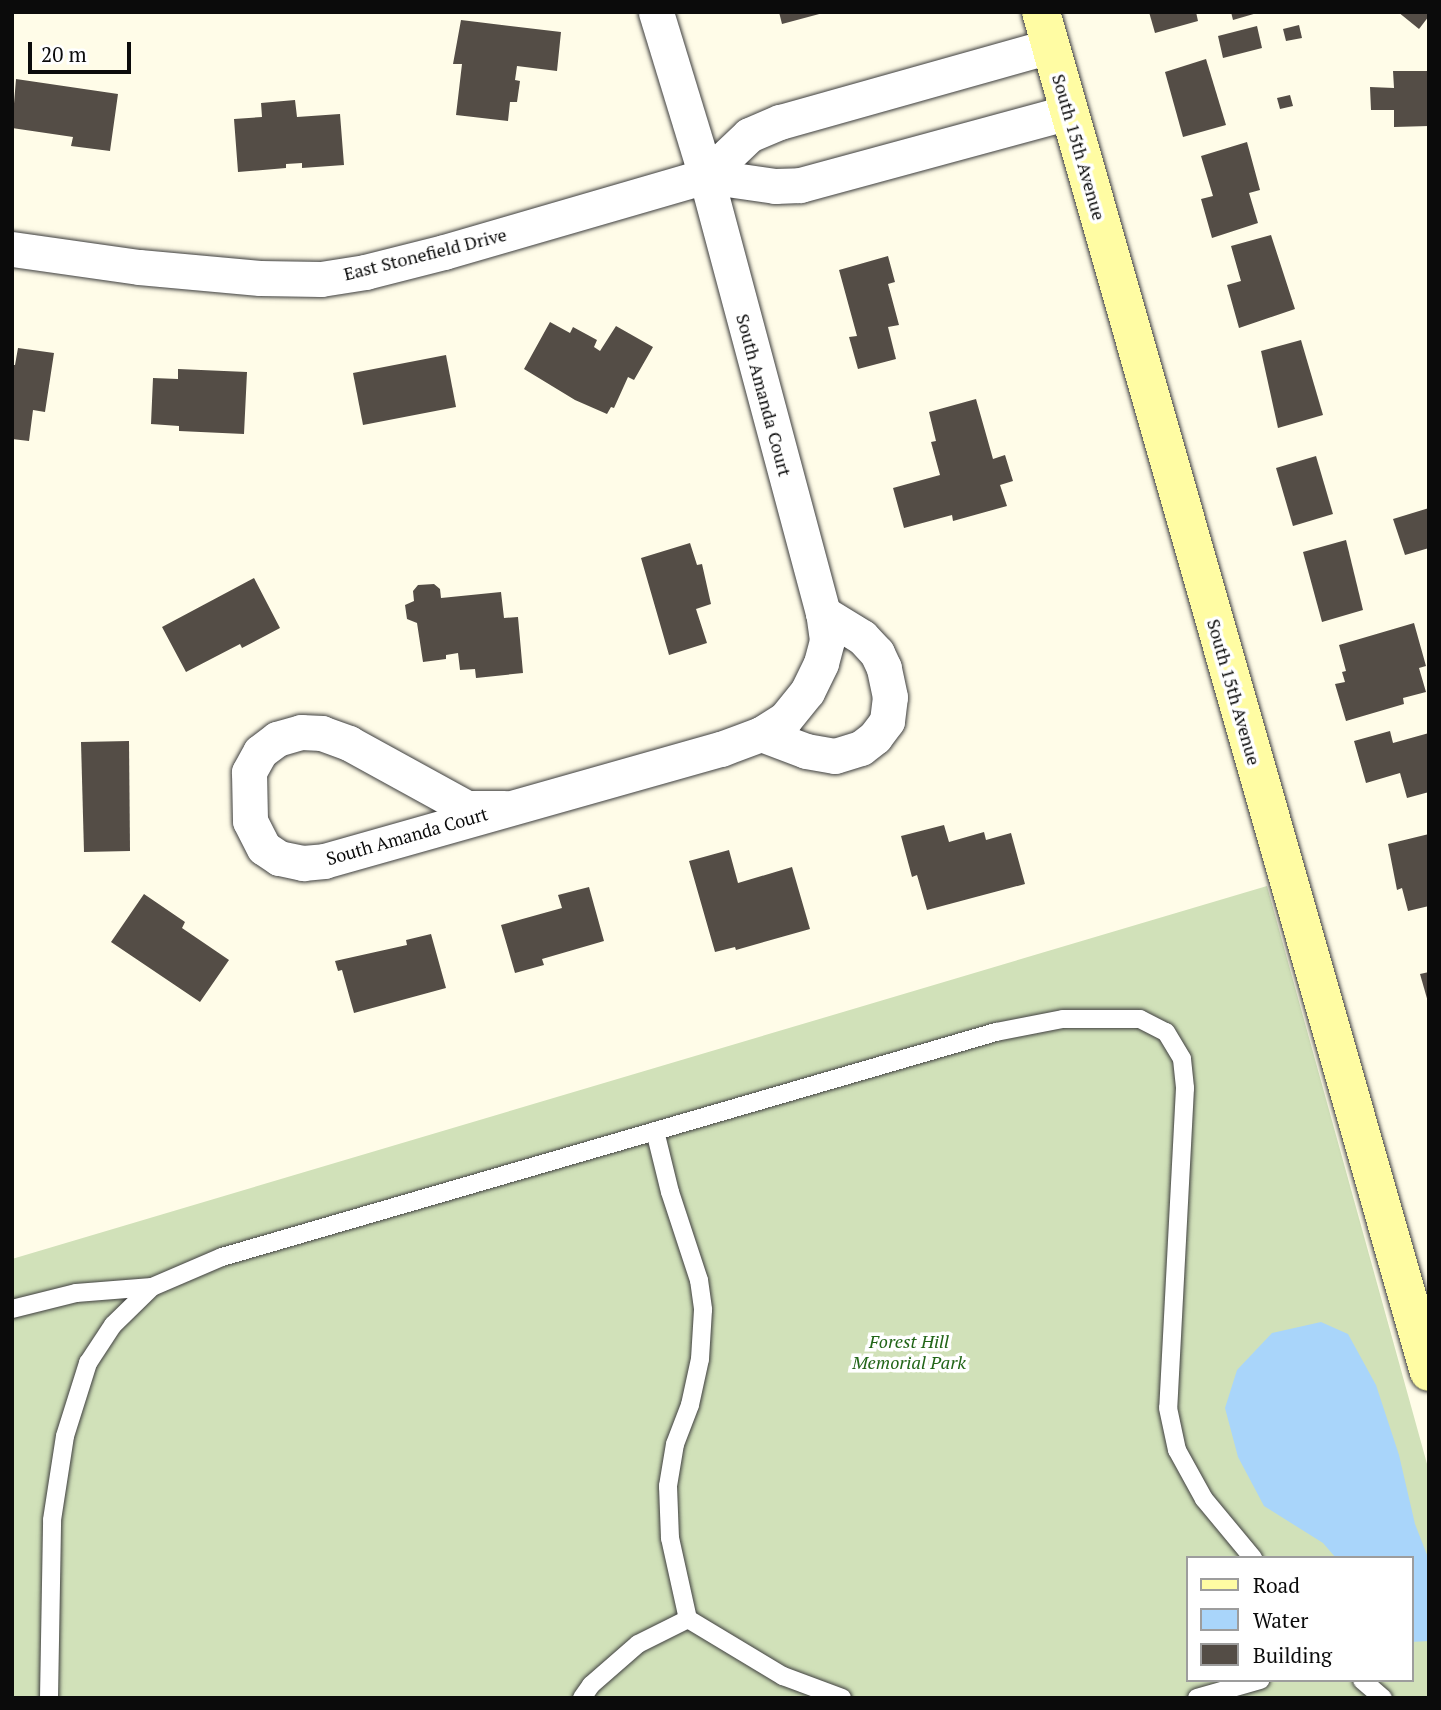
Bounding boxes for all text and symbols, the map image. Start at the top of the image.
scale bar [32,28,135,72]
text: 20 m [41,40,87,68]
street label: South 15th Avenue [1048,71,1110,223]
street label: East Stonefield Drive [341,223,509,285]
street label: South Amanda Court [732,311,796,479]
street label: South 15th Avenue [1203,616,1265,768]
street label: South Amanda Court [323,803,491,869]
park label: Forest Hill Memorial Park [852,1331,966,1374]
legend [1186,1556,1413,1682]
text: Road [1253,1571,1300,1599]
text: Water [1253,1606,1308,1634]
text: Building [1253,1641,1332,1669]

